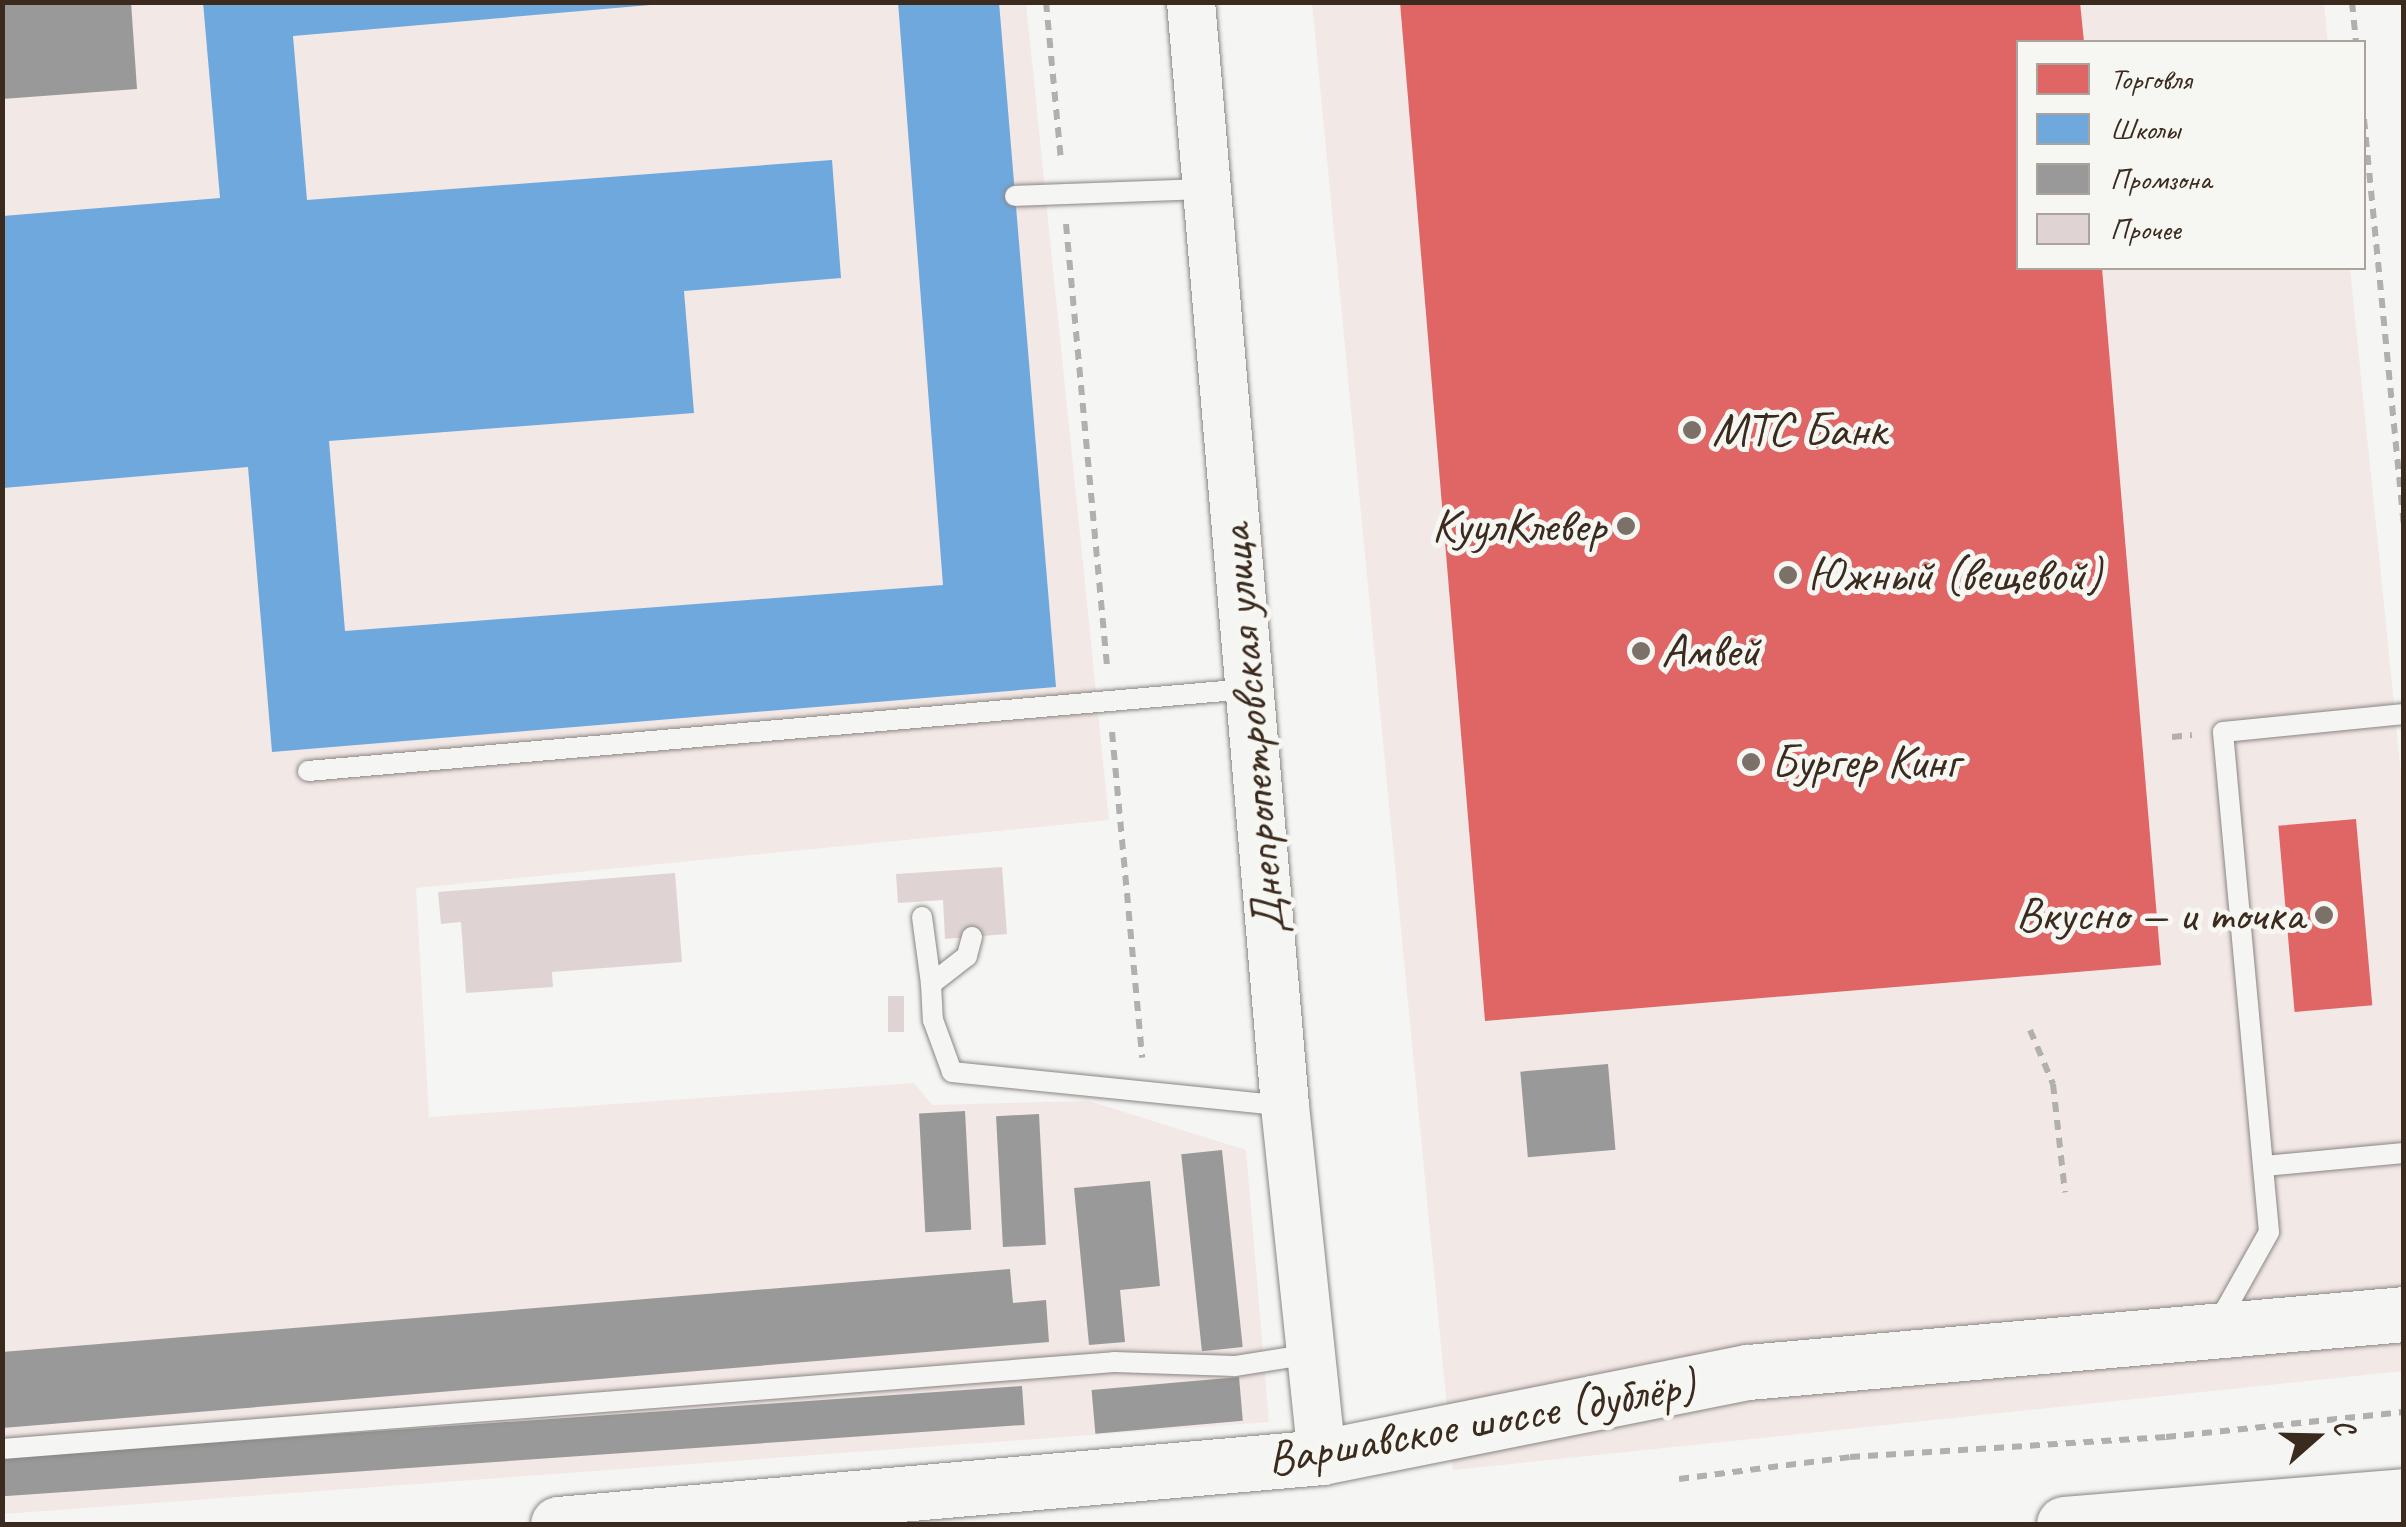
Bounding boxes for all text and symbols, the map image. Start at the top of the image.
legend [2016,40,2366,270]
text: Торговля [2110,60,2191,98]
text: Школы [2110,110,2180,148]
text: Промзона [2110,160,2211,198]
text: Прочее [2110,210,2181,248]
place label: МТС Банк [1712,401,1886,459]
marker: МТС Банк [1681,419,1703,441]
place label: КуулКлевер [1432,497,1606,555]
marker: КуулКлевер [1615,515,1637,537]
street label: Днепропетровская улица [1205,523,1299,937]
place label: Южный (вещевой) [1808,546,2101,604]
marker: Южный (вещевой) [1777,564,1799,586]
place label: Амвей [1661,622,1760,680]
marker: Амвей [1630,640,1652,662]
place label: Бургер Кинг [1771,733,1959,791]
marker: Бургер Кинг [1740,751,1762,773]
place label: Вкусно — и точка [2015,886,2304,944]
marker: Вкусно — и точка [2313,904,2335,926]
street label: Варшавское шоссе (дублёр) [1261,1356,1701,1488]
north arrow [2266,1387,2366,1487]
text: С [2326,1414,2363,1439]

